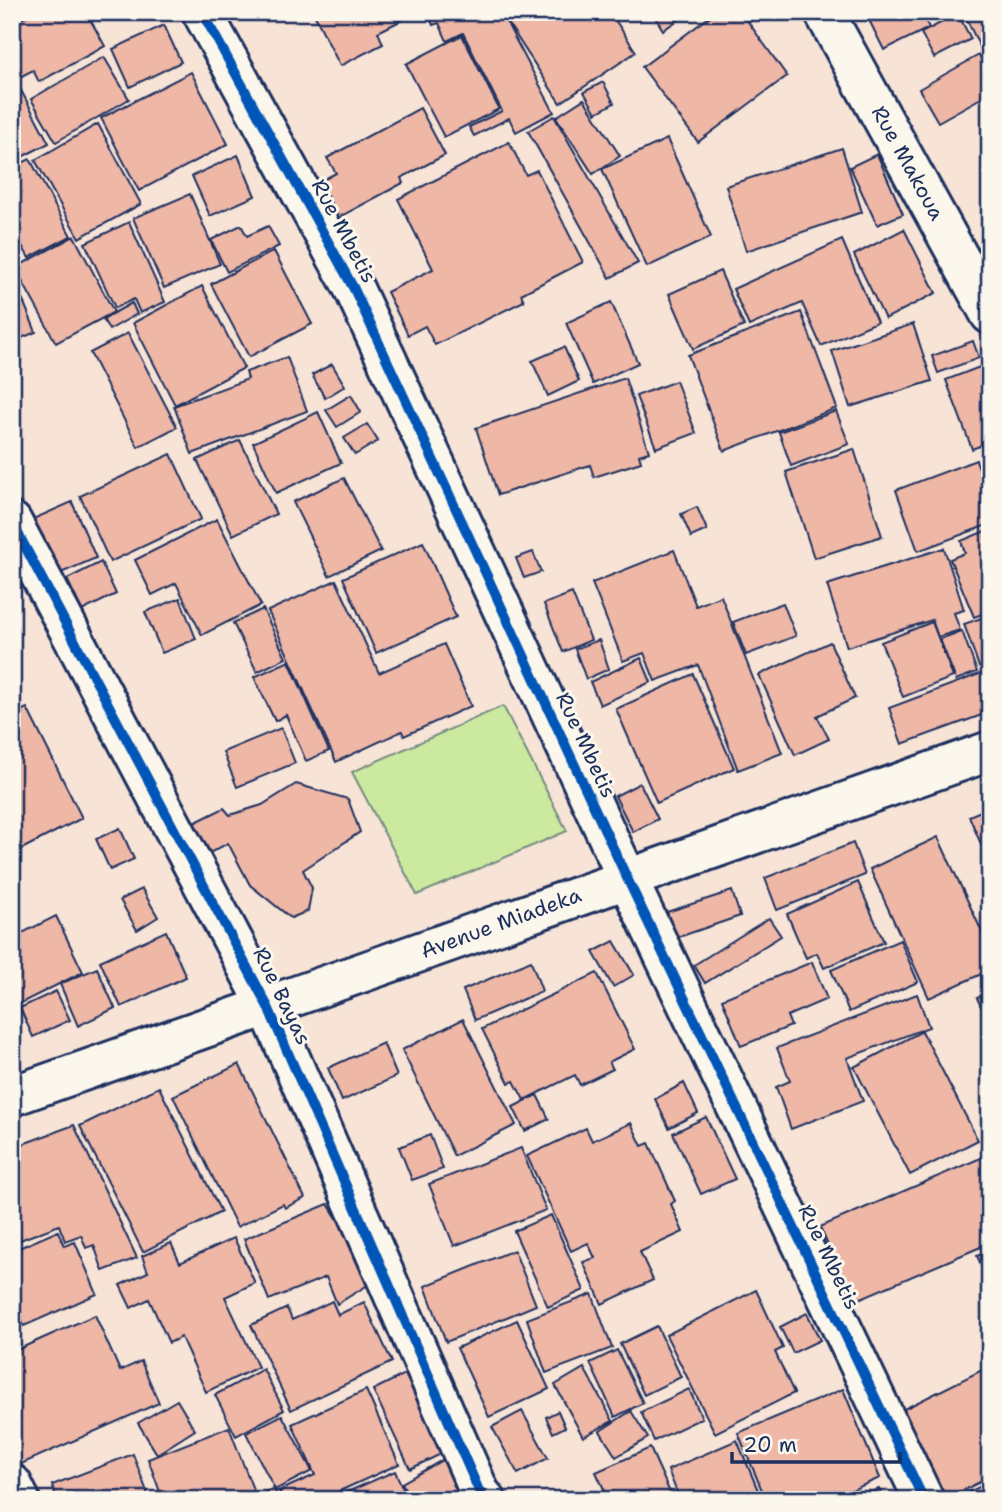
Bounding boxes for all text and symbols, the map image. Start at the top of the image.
street label: Rue Makoua [865,101,951,225]
street label: Rue Mbetis [305,174,383,288]
street label: Rue Mbetis [549,688,623,802]
street label: Avenue Miadeka [417,881,585,965]
street label: Rue Bayas [246,943,318,1049]
street label: Rue Mbetis [791,1200,867,1314]
scale bar [732,1421,900,1465]
text: 20 m [743,1431,797,1459]

